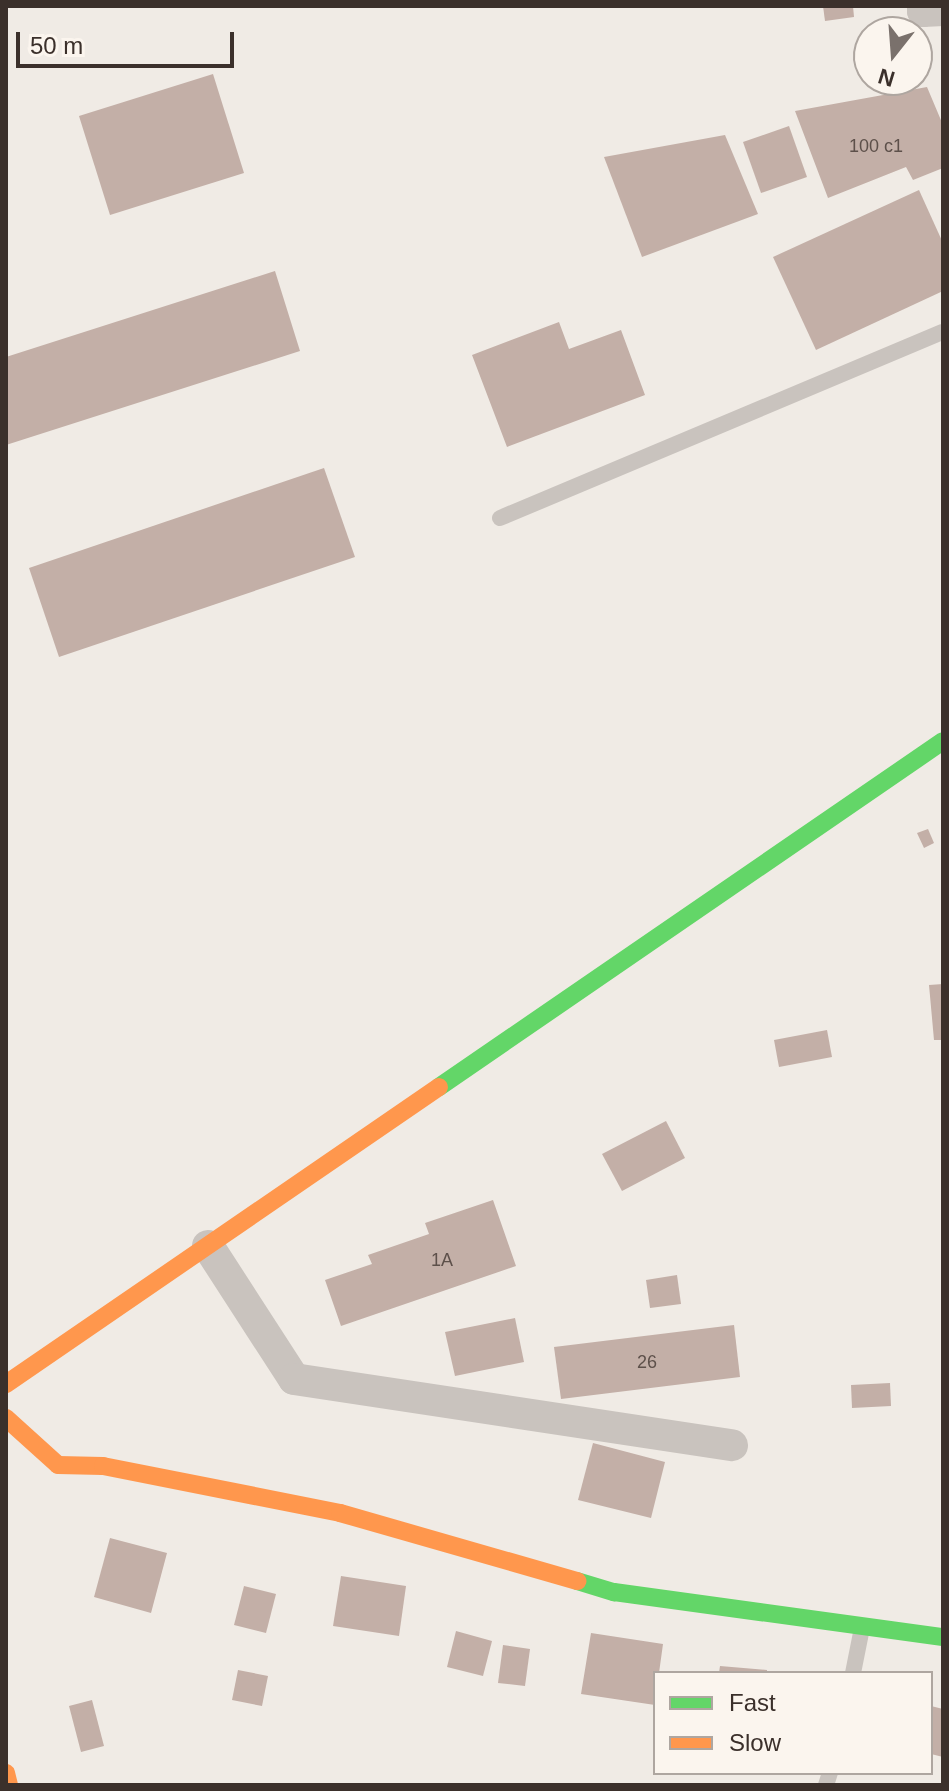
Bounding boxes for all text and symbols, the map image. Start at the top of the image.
scale bar [20,16,238,66]
north arrow [853,16,933,96]
text: 50 m [30,32,83,59]
text: N [875,63,898,92]
house number: 100 с1 [849,135,903,157]
house number: 1А [431,1249,453,1271]
house number: 26 [637,1351,657,1373]
legend [653,1671,933,1775]
text: Fast [729,1689,776,1716]
text: Slow [729,1729,781,1756]

